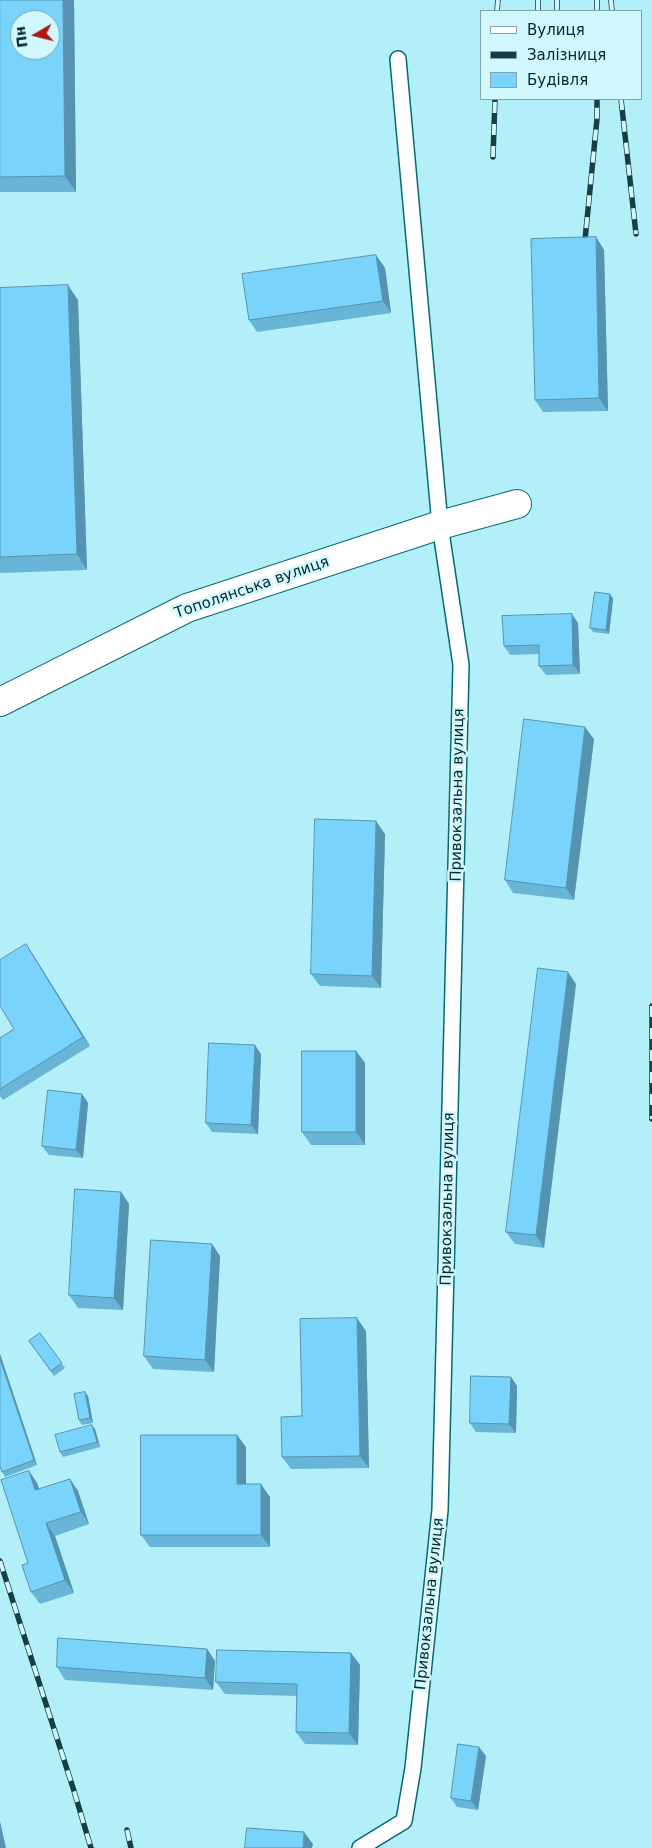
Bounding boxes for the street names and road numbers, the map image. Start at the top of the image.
street label: Тополянська вулиця [172,553,332,623]
street label: Привокзальна вулиця [447,708,469,882]
street label: Привокзальна вулиця [437,1112,459,1286]
street label: Привокзальна вулиця [412,1517,448,1691]

